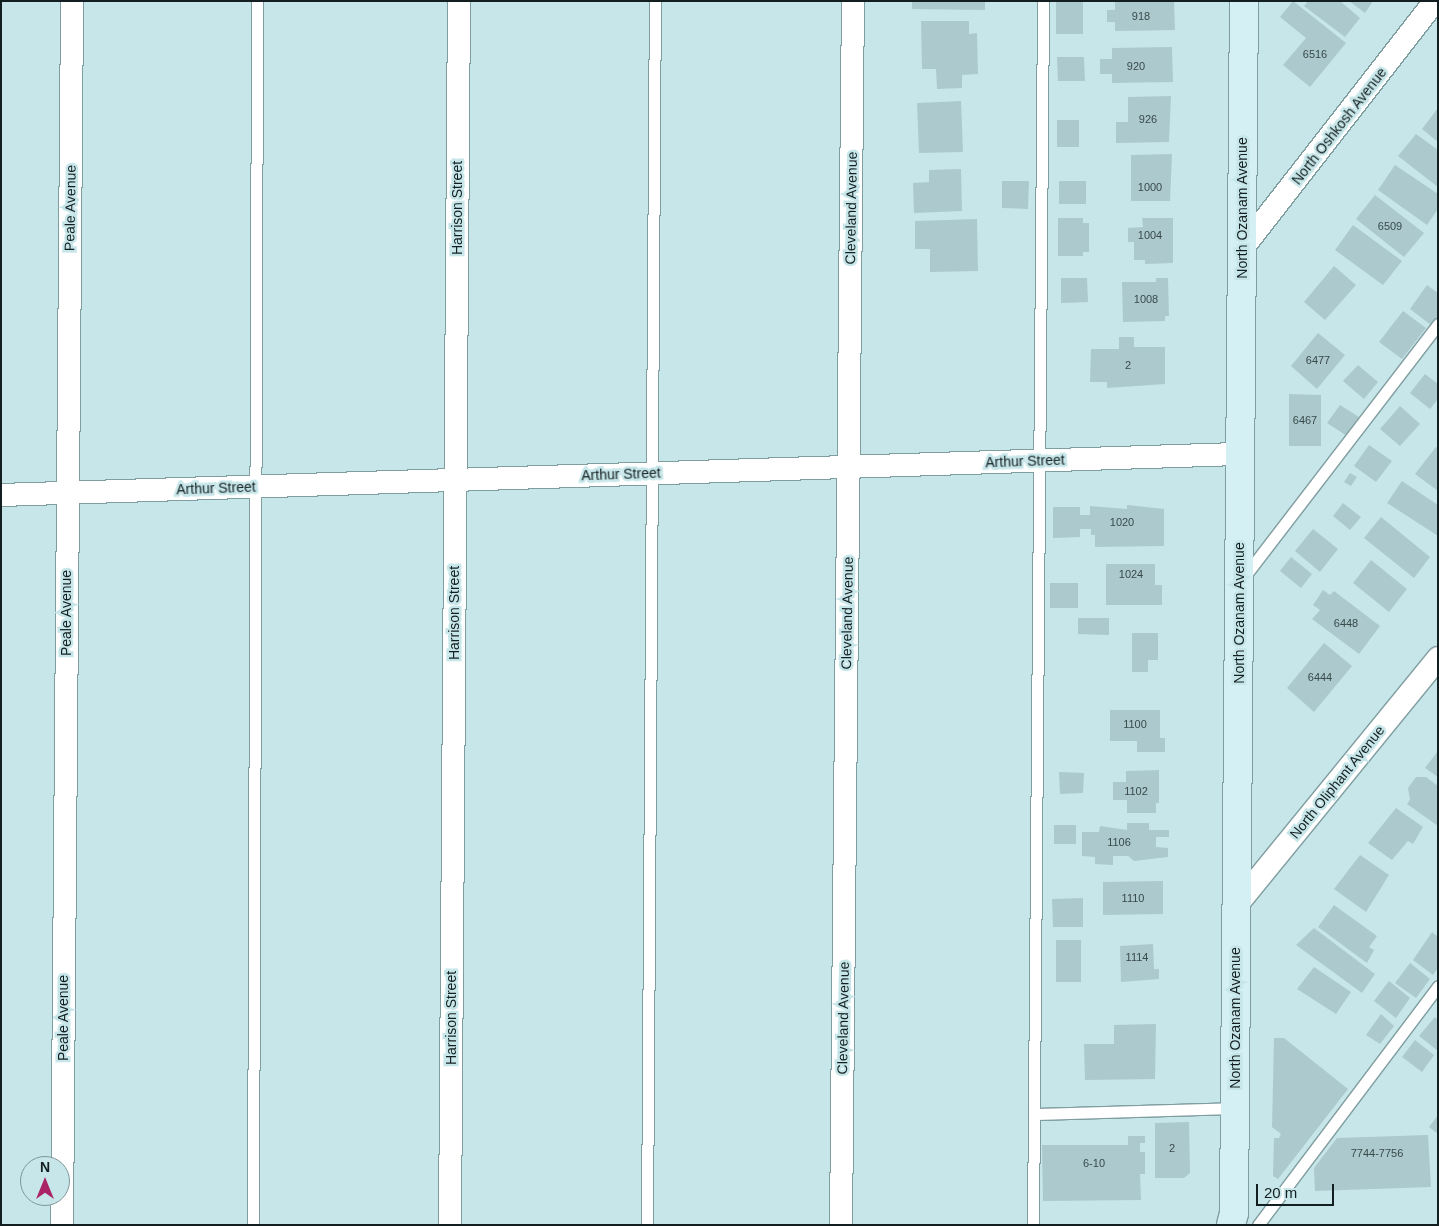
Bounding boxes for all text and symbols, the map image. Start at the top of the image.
house number: 918 [1132,9,1150,23]
house number: 6516 [1303,47,1327,61]
house number: 920 [1127,59,1145,73]
street label: North Oshkosh Avenue [1288,64,1390,188]
house number: 926 [1139,112,1157,126]
street label: North Ozanam Avenue [1234,137,1250,279]
street label: Cleveland Avenue [842,151,860,265]
street label: Harrison Street [449,161,465,255]
street label: Peale Avenue [61,164,79,252]
house number: 1000 [1138,180,1162,194]
house number: 6509 [1378,219,1402,233]
house number: 1004 [1138,228,1162,242]
house number: 1008 [1134,292,1158,306]
house number: 6477 [1306,353,1330,367]
house number: 2 [1125,358,1131,372]
house number: 6467 [1293,413,1317,427]
street label: Arthur Street [985,451,1065,471]
street label: Arthur Street [581,464,661,484]
street label: Arthur Street [176,478,256,498]
house number: 1020 [1110,515,1134,529]
street label: North Ozanam Avenue [1231,542,1247,684]
street label: Cleveland Avenue [838,556,856,670]
street label: Harrison Street [446,566,462,660]
house number: 1024 [1119,567,1143,581]
street label: Peale Avenue [58,570,74,656]
house number: 6448 [1334,616,1358,630]
house number: 6444 [1308,670,1332,684]
house number: 1100 [1123,717,1147,731]
street label: North Oliphant Avenue [1286,722,1388,842]
house number: 1102 [1124,784,1148,798]
house number: 1106 [1107,835,1131,849]
house number: 1110 [1122,891,1144,905]
street label: North Ozanam Avenue [1227,947,1243,1089]
house number: 1114 [1126,950,1148,964]
street label: Cleveland Avenue [834,961,852,1075]
street label: Harrison Street [443,971,459,1065]
street label: Peale Avenue [55,975,71,1061]
house number: 2 [1169,1141,1175,1155]
house number: 7744-7756 [1351,1146,1403,1160]
north arrow [20,1156,70,1206]
house number: 6-10 [1083,1156,1105,1170]
text: N [40,1159,50,1175]
scale bar [1259,1174,1336,1206]
text: 20 m [1264,1184,1297,1201]

